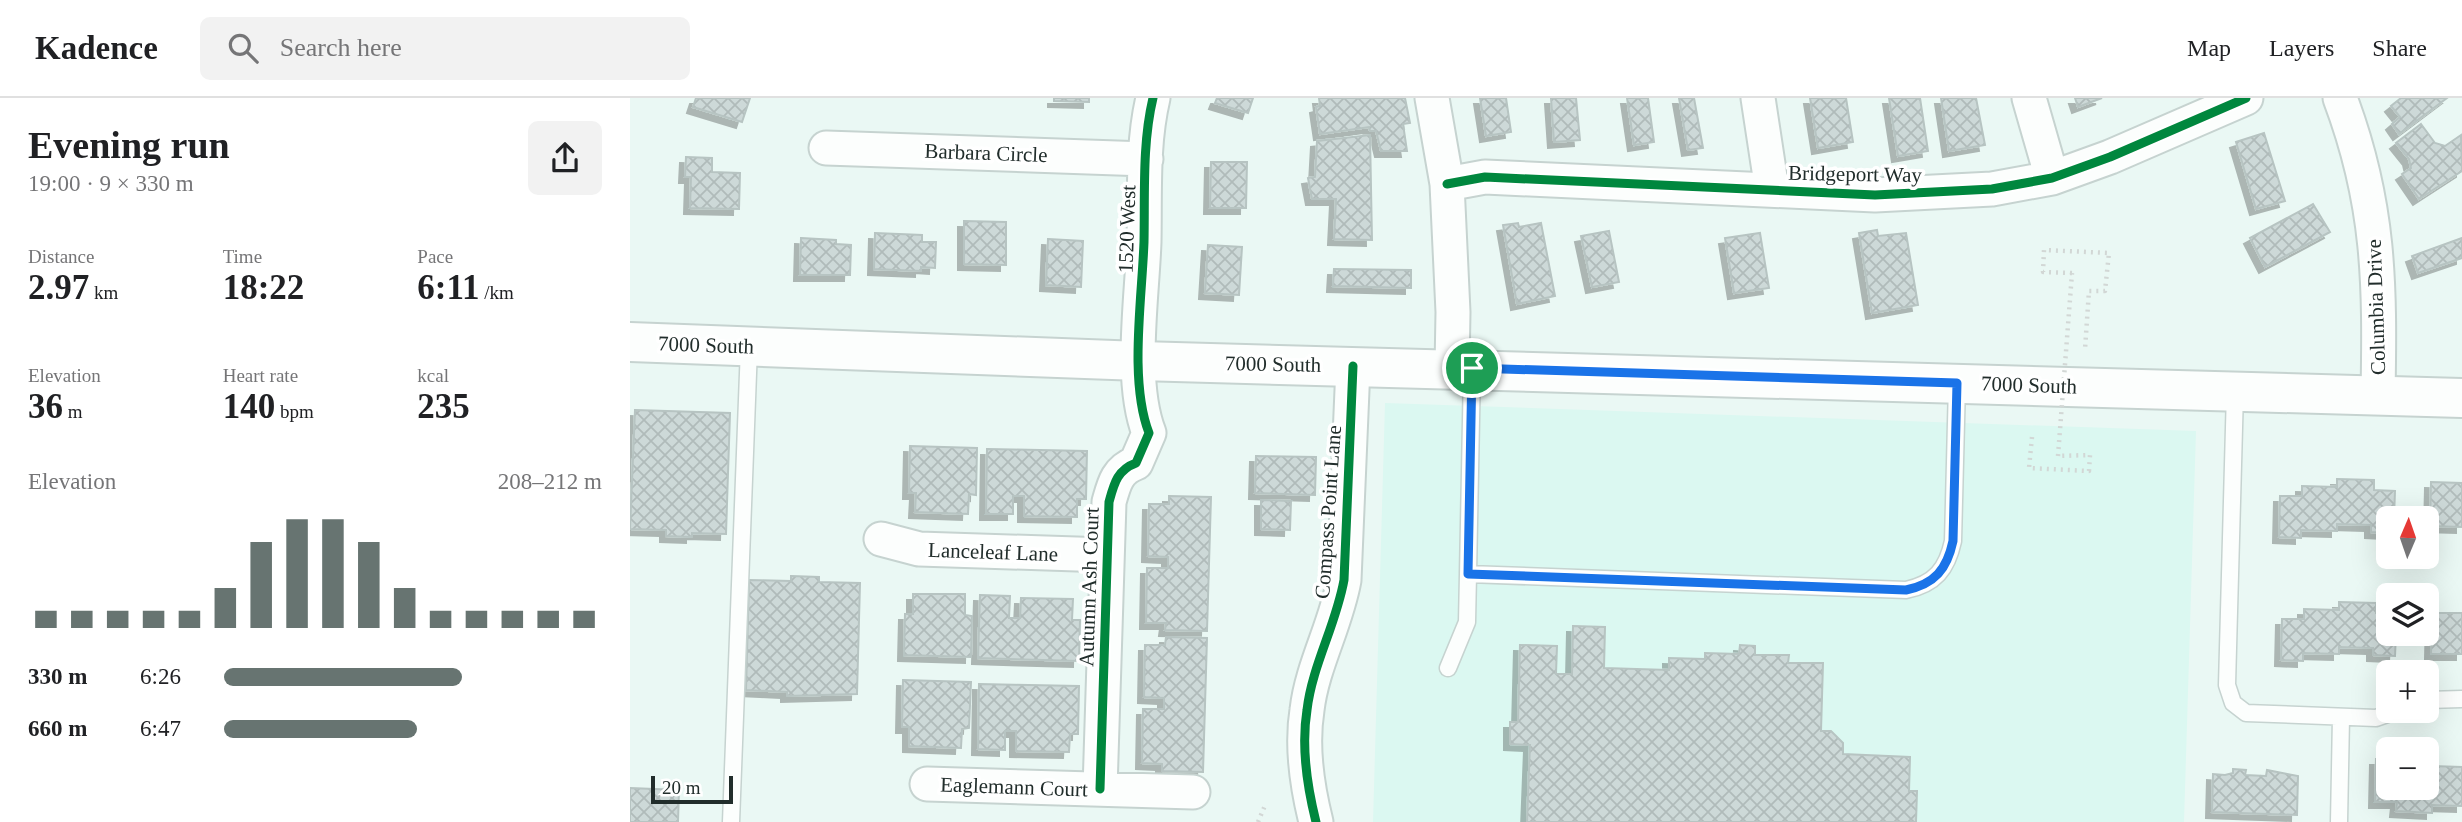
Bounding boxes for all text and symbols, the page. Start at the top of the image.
search box [200,17,690,80]
icon: search [224,29,262,67]
text: Kadence [35,30,158,66]
text: Search here [280,33,402,62]
text: Map [2187,35,2231,61]
text: Layers [2269,35,2334,61]
text: Share [2372,35,2427,61]
button: share [528,121,602,195]
text: Evening run [28,124,230,166]
street label: Barbara Circle [924,139,1048,167]
street label: Bridgeport Way [1788,161,1923,187]
text: 19:00 · 9 × 330 m [28,171,194,196]
street label: 1520 West [1113,184,1141,274]
street label: Columbia Drive [2362,239,2390,375]
text: Distance [28,246,94,267]
text: Time [223,246,262,267]
text: Pace [417,246,453,267]
text: 2.97 [28,268,89,307]
text: 18:22 [223,268,304,307]
text: 6:11 [417,268,480,307]
text: km [89,282,118,303]
text: /km [480,282,514,303]
street label: 7000 South [657,331,755,359]
pin [1442,338,1502,398]
icon: arrive [1453,349,1491,387]
street label: 7000 South [1225,351,1322,377]
text: Elevation [28,365,101,386]
text: Heart rate [223,365,298,386]
text: kcal [417,365,449,386]
street label: 7000 South [1980,371,2078,399]
text: 36 [28,387,63,426]
text: 140 [223,387,275,426]
text: 235 [417,387,470,426]
text: m [63,401,83,422]
text: bpm [275,401,314,422]
street label: Compass Point Lane [1310,424,1346,600]
text: Elevation [28,469,116,494]
text: 208–212 m [498,469,602,494]
north arrow [2376,506,2440,569]
map controls [2376,506,2439,800]
street label: Autumn Ash Court [1074,507,1104,667]
street label: Lanceleaf Lane [928,538,1058,566]
button: layers [2376,583,2439,646]
button: + [2376,660,2439,723]
text: 330 m [28,664,87,689]
text: 6:26 [140,664,181,689]
text: 660 m [28,716,87,741]
text: 6:47 [140,716,181,741]
button: − [2376,737,2439,800]
street label: Eaglemann Court [940,772,1088,802]
scale bar [651,773,733,805]
text: 20 m [662,777,701,798]

